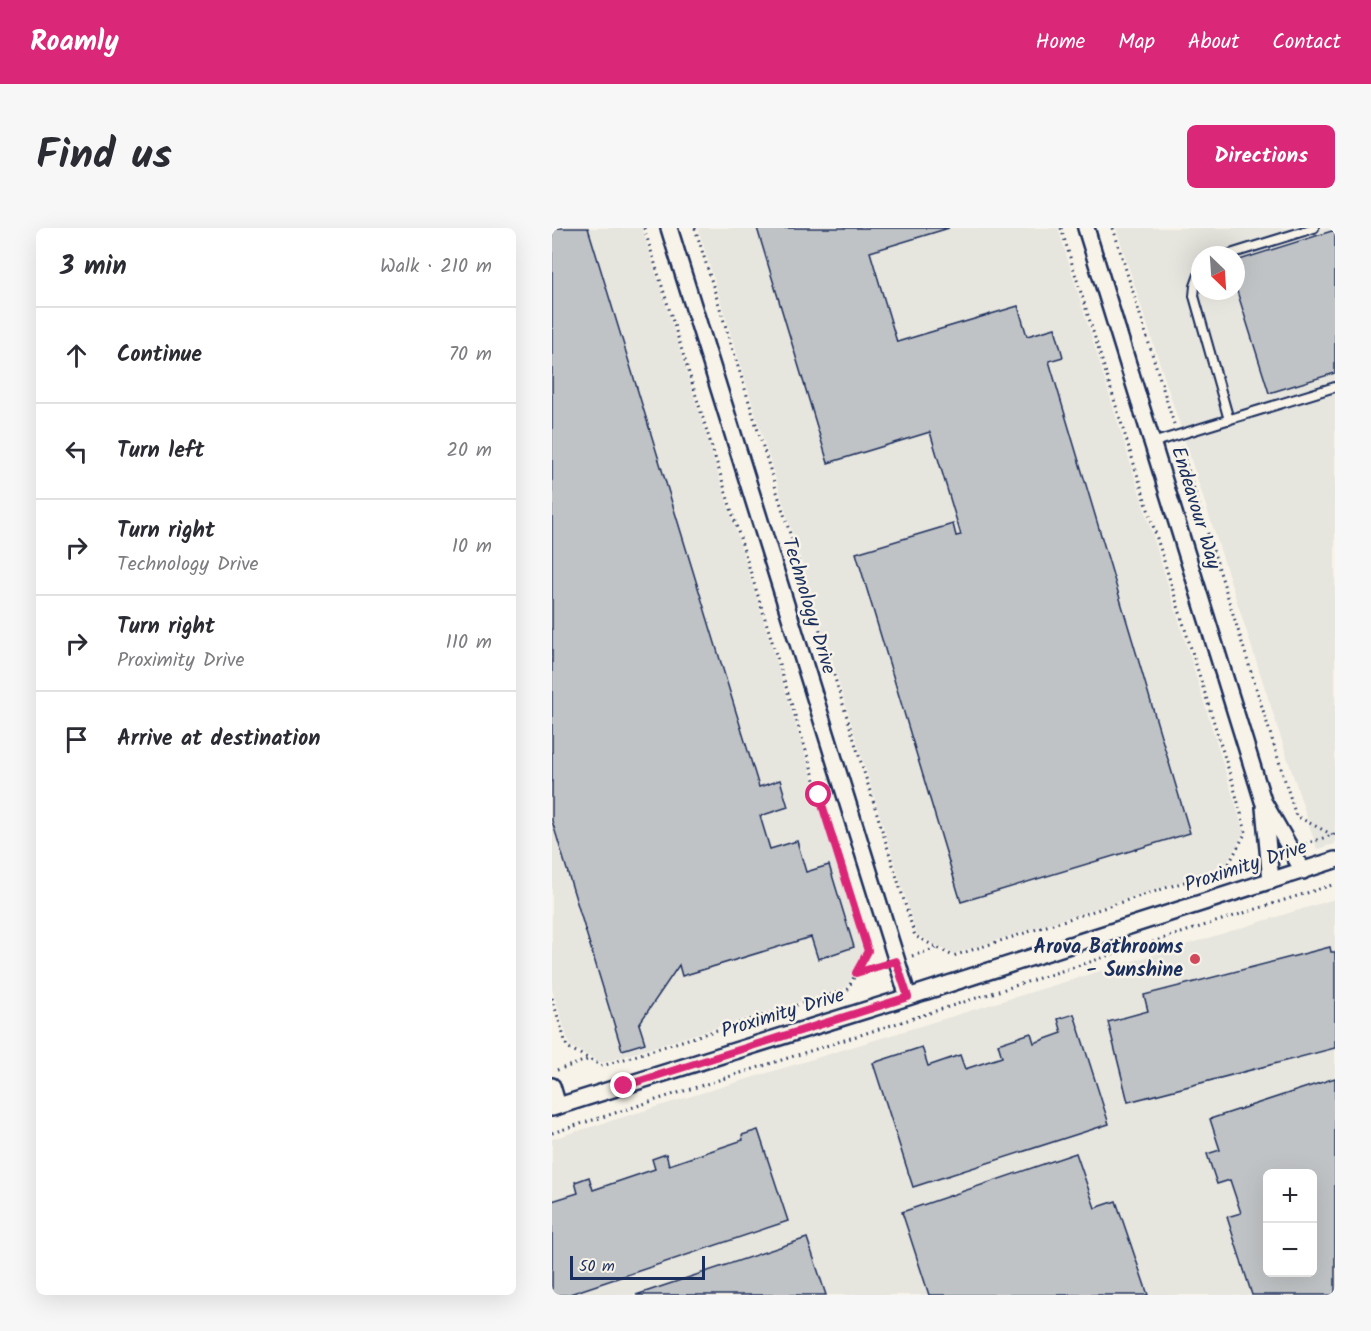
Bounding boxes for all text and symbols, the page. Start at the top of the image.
text: Roamly [30,20,119,65]
text: Home [1036,26,1085,59]
text: Map [1118,26,1155,59]
text: About [1188,26,1239,59]
text: Contact [1272,26,1341,59]
text: Find us [36,123,172,190]
button: Directions [1187,125,1335,188]
text: 3 min [60,246,127,288]
north arrow [1191,246,1245,300]
text: Walk · 210 m [380,251,492,283]
text: Continue [117,338,202,373]
icon: ahead [60,339,93,372]
text: 70 m [449,339,492,371]
text: Turn left [117,434,204,469]
icon: left [60,435,93,468]
text: 20 m [446,435,492,467]
street label: Endeavour Way [1161,443,1229,574]
text: Turn right [117,514,215,549]
icon: right [60,531,93,564]
text: 10 m [452,531,492,563]
street label: Technology Drive [772,534,844,678]
text: Technology Drive [117,549,259,581]
text: Turn right [117,610,215,645]
icon: right [60,627,93,660]
text: 110 m [446,627,492,659]
text: Proximity Drive [117,645,244,677]
text: Arrive at destination [117,722,320,757]
icon: arrive [60,723,93,756]
route start [805,781,831,807]
street label: Proximity Drive [1180,832,1312,902]
place label: Arova Bathrooms - Sunshine [1034,932,1184,987]
marker: Arova Bathrooms - Sunshine [1188,952,1202,966]
street label: Proximity Drive [717,980,849,1048]
route end [610,1072,636,1098]
map controls [1263,1169,1317,1277]
button: + [1263,1169,1317,1223]
button: − [1263,1223,1317,1277]
scale bar [570,1253,705,1280]
text: 50 m [579,1254,615,1279]

